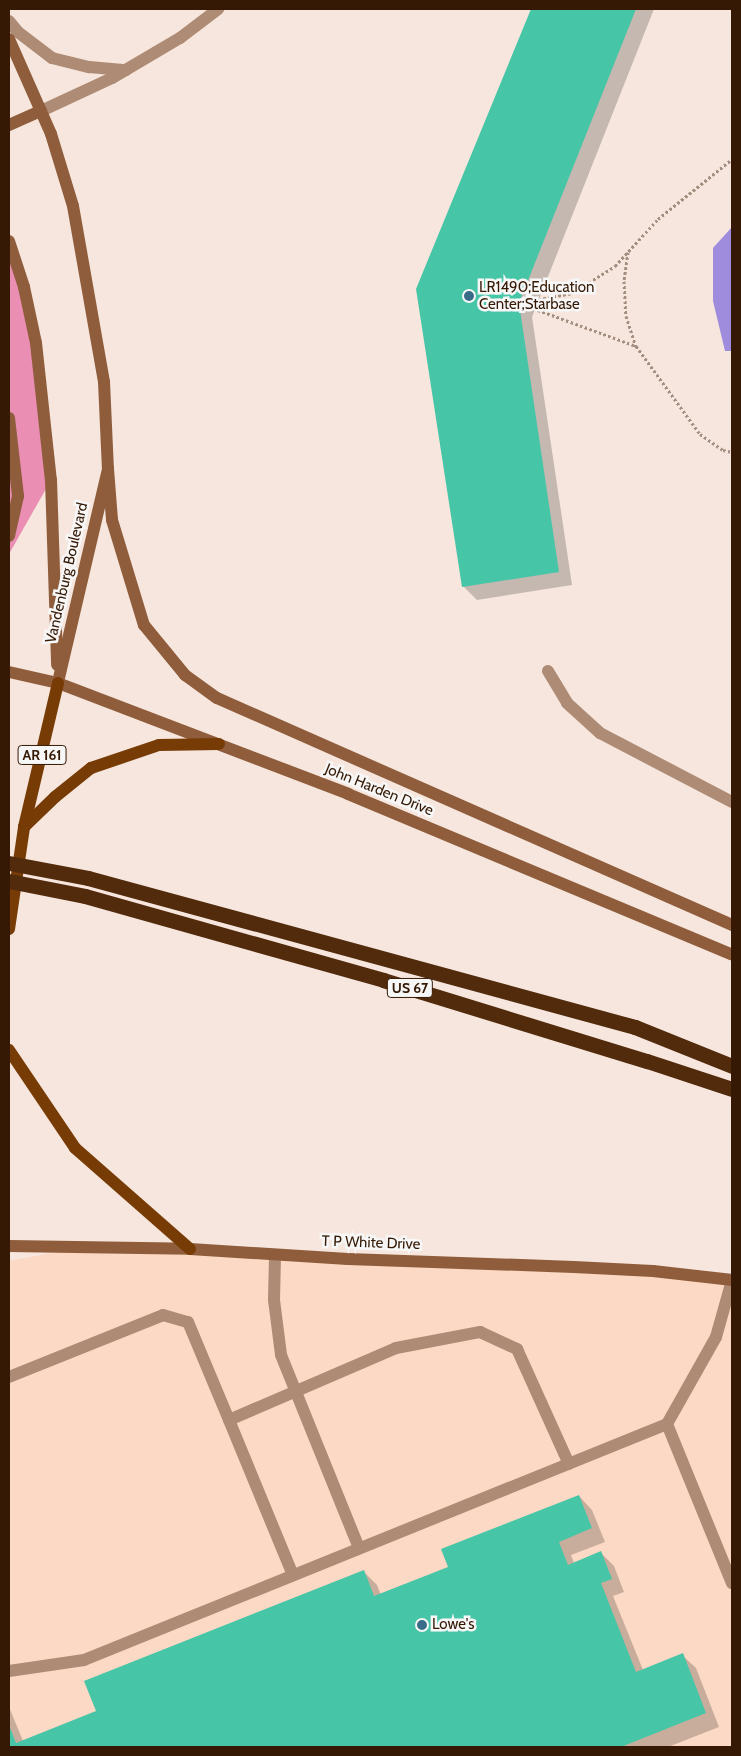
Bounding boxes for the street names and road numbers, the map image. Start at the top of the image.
street label: Vandenburg Boulevard [42,501,92,645]
road number: AR 161 [17,744,67,766]
street label: John Harden Drive [322,760,436,820]
road number: US 67 [386,976,434,1000]
street label: T P White Drive [321,1232,421,1254]

